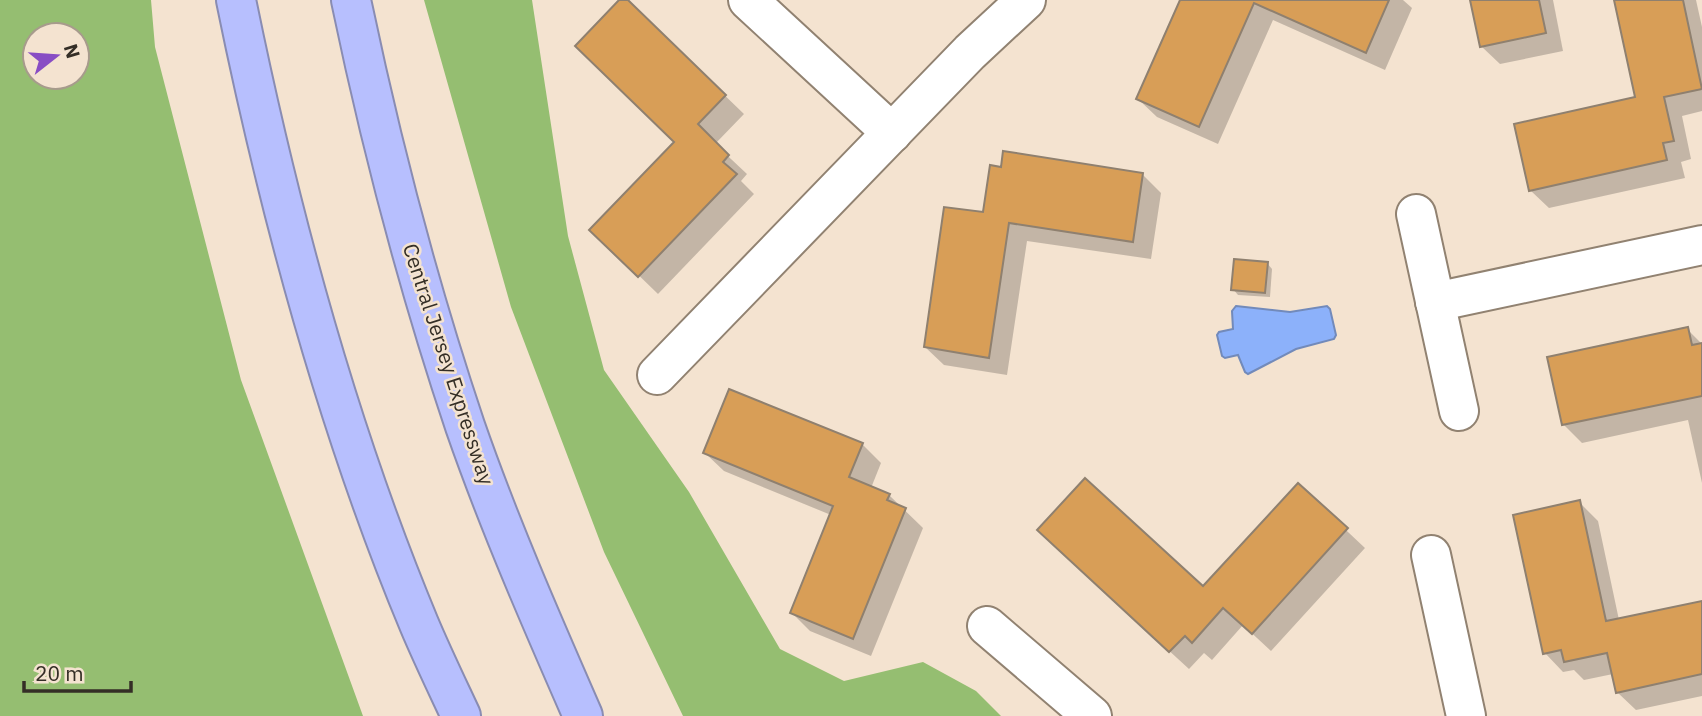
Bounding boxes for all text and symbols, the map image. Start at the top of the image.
north arrow [21,21,91,91]
text: N [59,41,86,61]
street label: Central Jersey Expressway [397,240,501,489]
scale bar [24,650,131,694]
text: 20 m [35,659,84,687]

